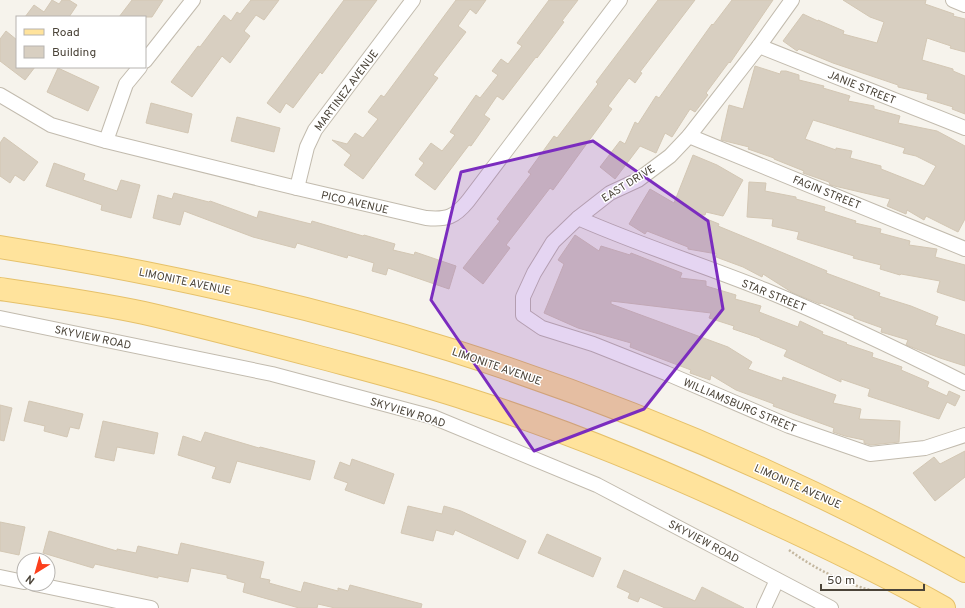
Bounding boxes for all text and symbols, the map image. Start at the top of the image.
legend [16,16,146,68]
text: Road [52,25,80,41]
text: Building [52,45,96,61]
street label: MARTINEZ AVENUE [312,47,382,134]
street label: JANIE STREET [825,68,898,108]
street label: EAST DRIVE [599,162,658,206]
street label: FAGIN STREET [791,173,863,213]
street label: PICO AVENUE [320,188,390,218]
street label: LIMONITE AVENUE [137,265,232,299]
street label: STAR STREET [739,277,808,315]
street label: SKYVIEW ROAD [53,323,133,353]
street label: LIMONITE AVENUE [450,345,543,389]
street label: WILLIAMSBURG STREET [681,376,798,436]
street label: SKYVIEW ROAD [368,395,447,431]
street label: LIMONITE AVENUE [752,461,843,512]
street label: SKYVIEW ROAD [666,517,741,566]
north arrow [16,552,56,592]
scale bar [821,566,924,592]
text: N [23,571,38,587]
text: 50 m [827,573,855,589]

